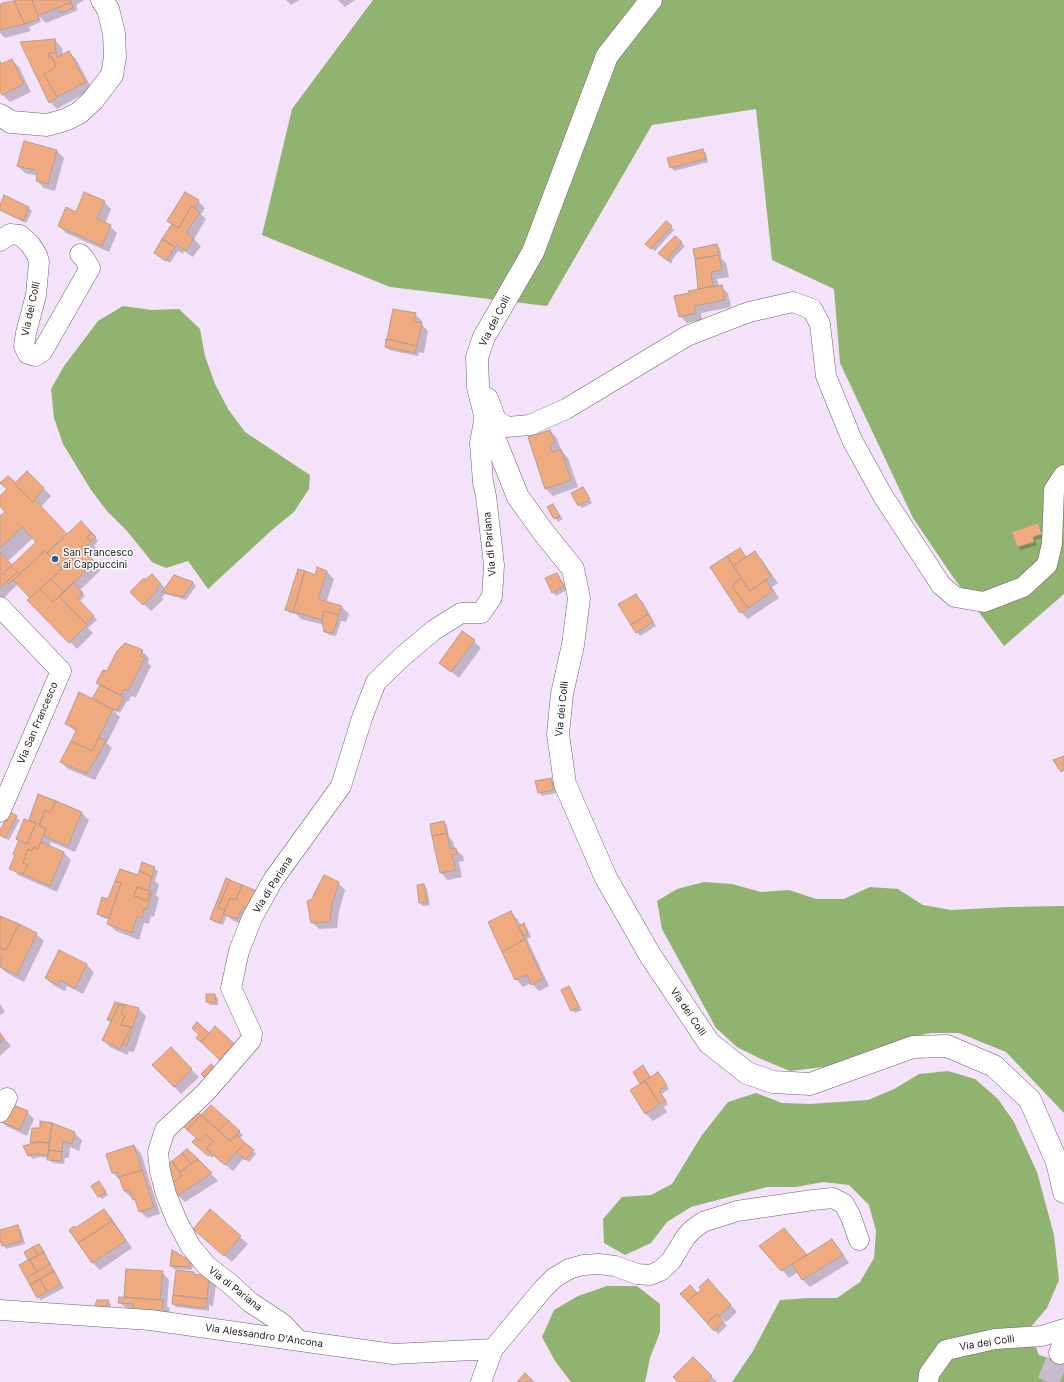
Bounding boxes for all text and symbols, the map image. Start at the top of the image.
street label: Via dei Colli [19,281,43,337]
street label: Via dei Colli [477,294,513,348]
street label: Via di Pariana [481,511,499,577]
place label: San Francesco ai Cappuccini [63,547,133,570]
marker: San Francesco ai Cappuccini [50,554,60,564]
street label: Via San Francesco [15,680,61,766]
street label: Via dei Colli [553,681,571,737]
street label: Via di Pariana [251,854,295,916]
street label: Via dei Colli [668,986,708,1038]
street label: Via di Pariana [206,1264,264,1314]
street label: Via Alessandro D'Ancona [204,1322,324,1350]
street label: Via dei Colli [959,1333,1015,1353]

